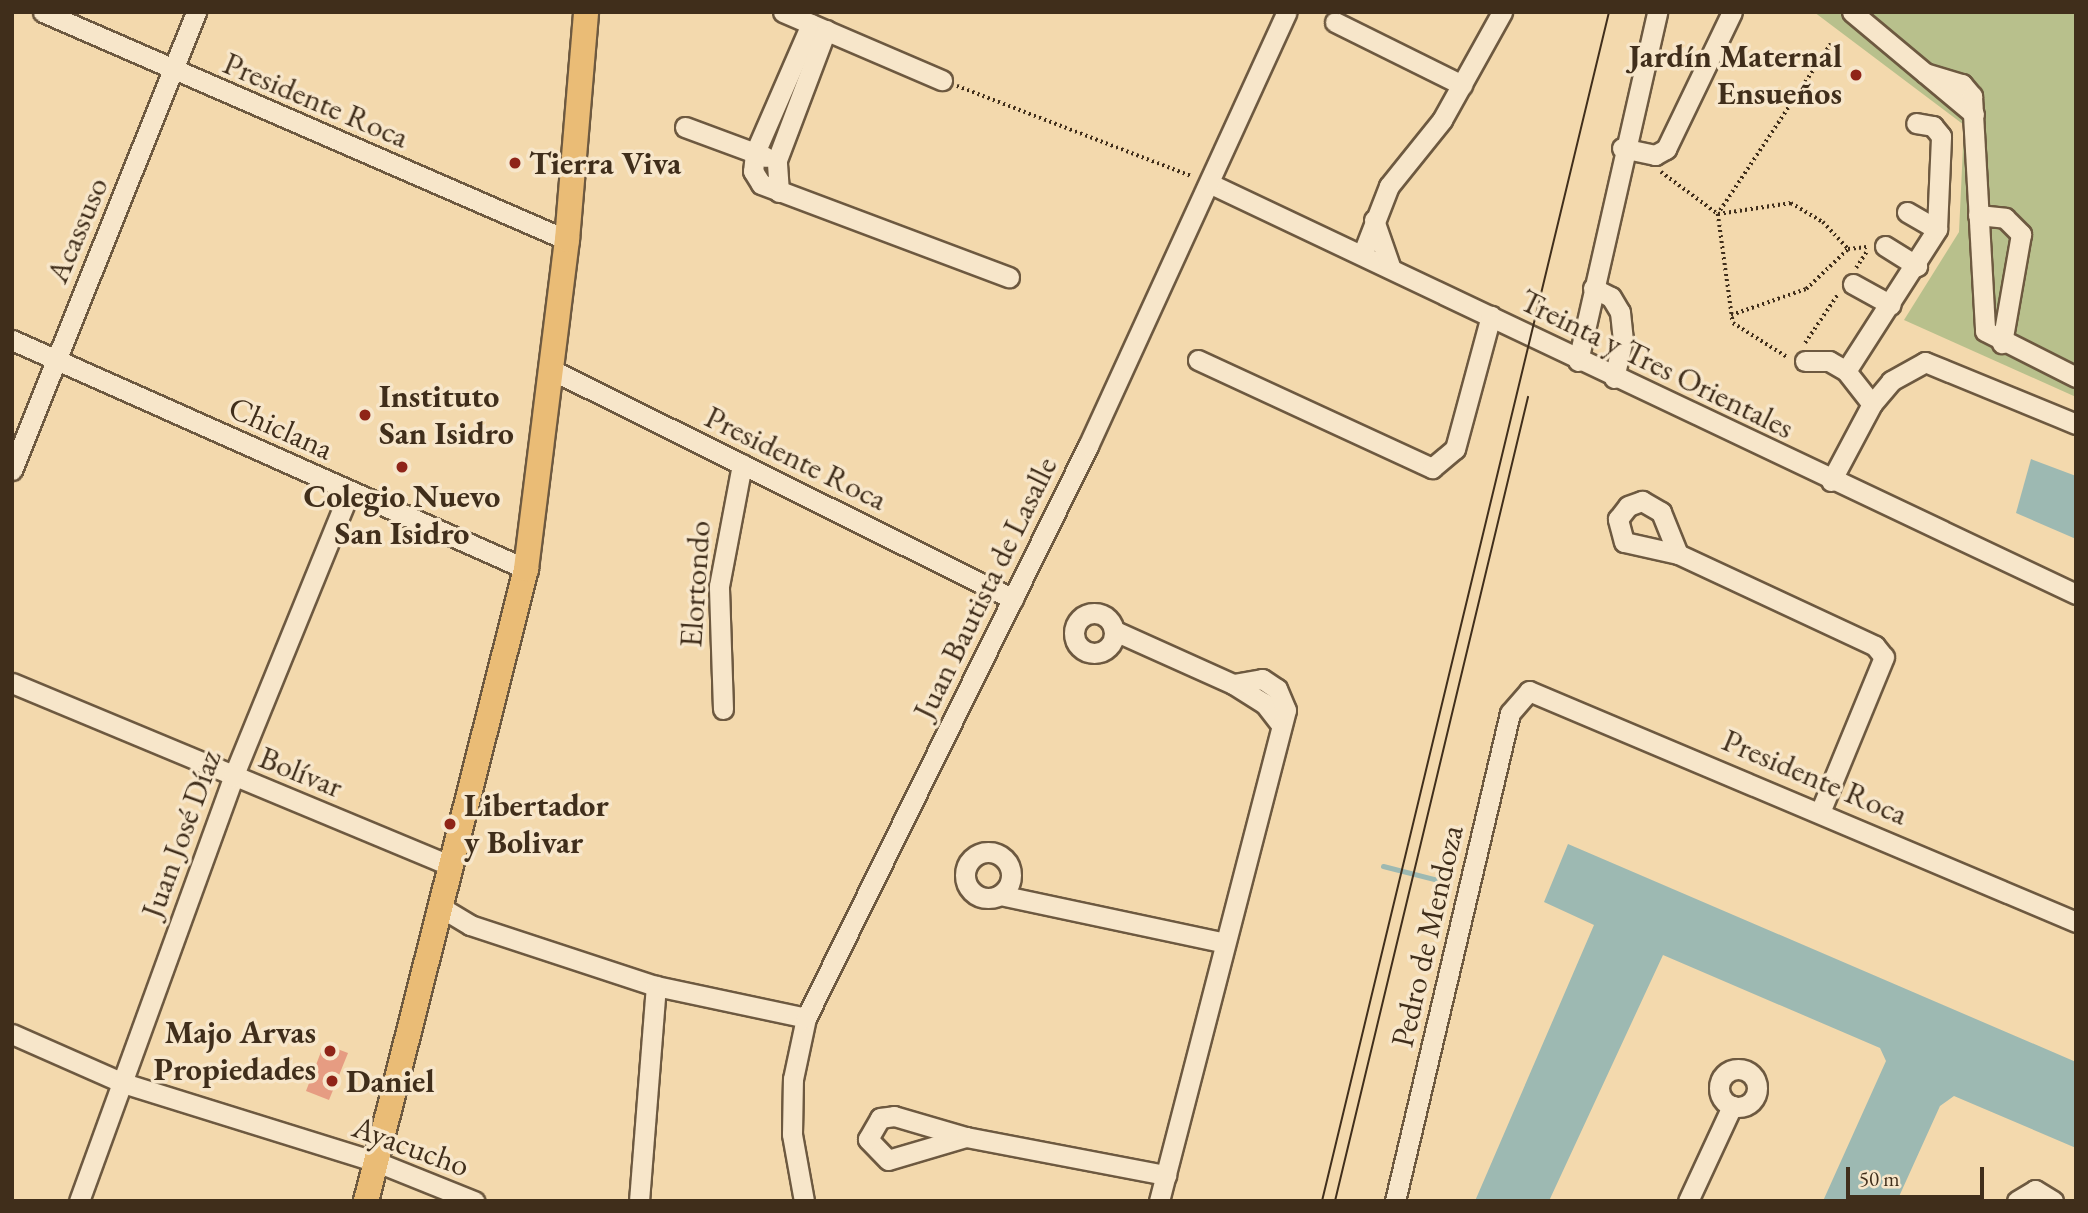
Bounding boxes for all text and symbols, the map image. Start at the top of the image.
place label: Jardín Maternal Ensueños [1628,38,1842,113]
street label: Presidente Roca [218,44,414,156]
marker: Jardín Maternal Ensueños [1848,67,1864,83]
place label: Tierra Viva [529,144,681,182]
marker: Tierra Viva [507,155,523,171]
street label: Acassuso [38,171,116,289]
street label: Treinta y Tres Orientales [1514,281,1800,447]
place label: Instituto San Isidro [379,378,514,453]
street label: Chiclana [223,388,339,468]
street label: Presidente Roca [699,397,893,519]
marker: Instituto San Isidro [357,407,373,423]
street label: Juan Bautista de Lasalle [905,451,1065,725]
marker: Colegio Nuevo San Isidro [394,459,410,475]
place label: Colegio Nuevo San Isidro [304,478,500,553]
street label: Elortondo [671,519,719,649]
street label: Presidente Roca [1717,721,1913,833]
street label: Bolívar [254,738,348,806]
street label: Juan José Díaz [133,745,229,923]
place label: Libertador y Bolivar [464,787,609,862]
marker: Libertador y Bolivar [442,816,458,832]
street label: Pedro de Mendoza [1383,821,1471,1051]
place label: Majo Arvas Propiedades [154,1014,316,1089]
marker: Majo Arvas Propiedades [322,1043,338,1059]
place label: Daniel [346,1062,435,1100]
marker: Daniel [324,1073,340,1089]
street label: Ayacucho [347,1107,475,1185]
scale bar [1850,1154,1988,1198]
text: 50 m [1859,1165,1900,1192]

